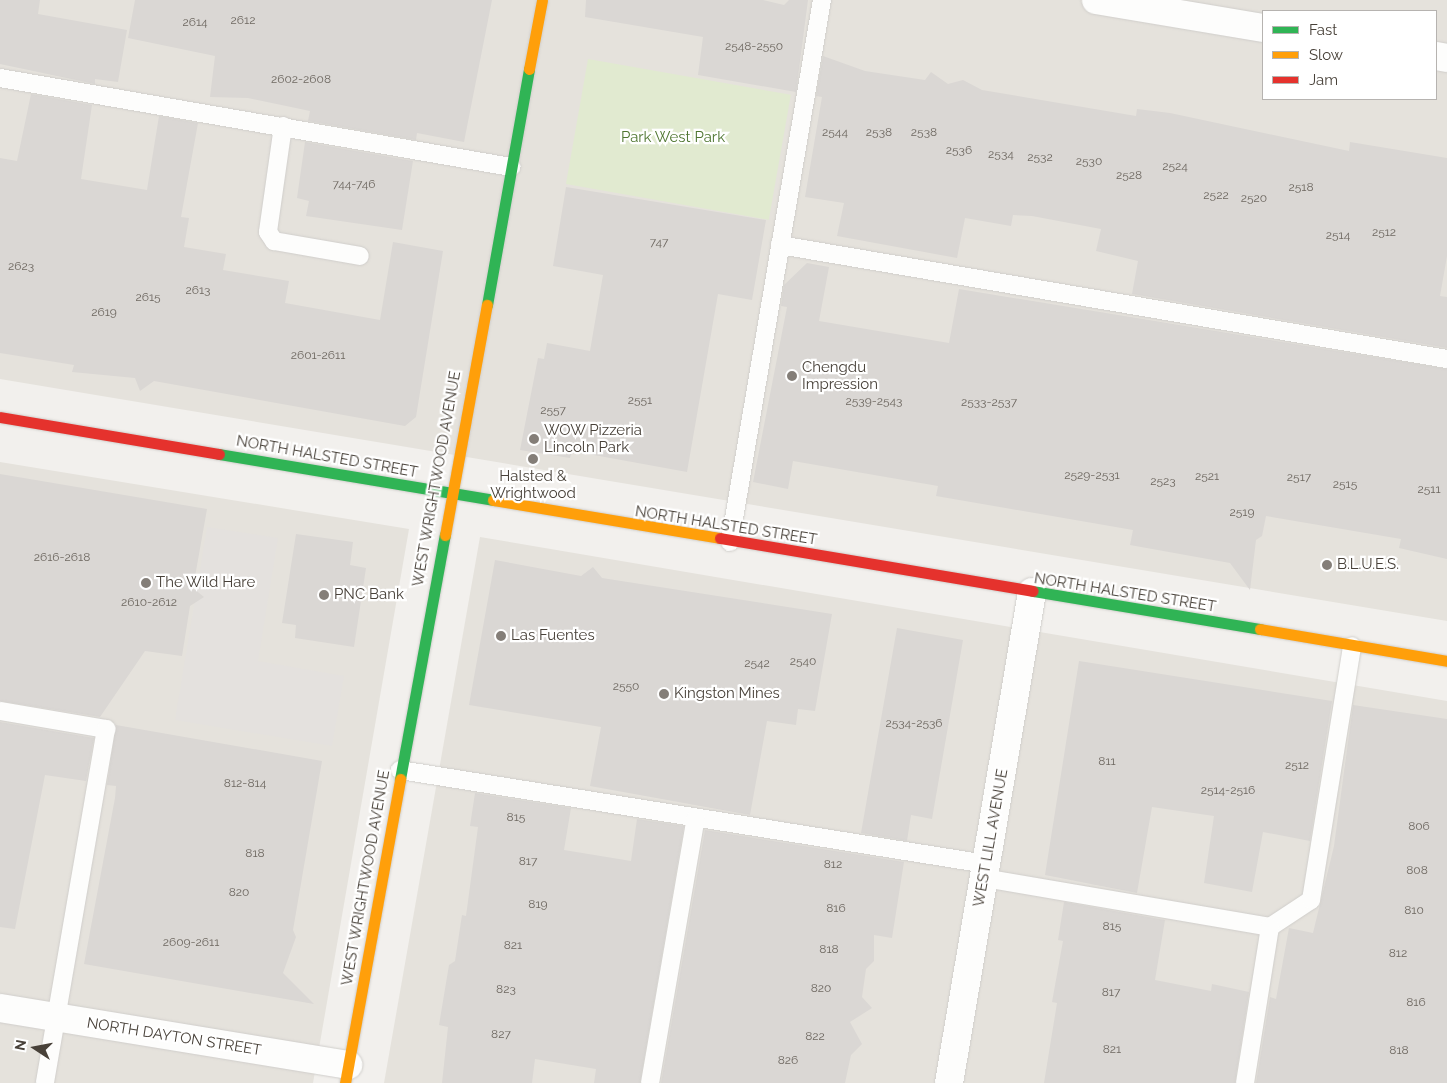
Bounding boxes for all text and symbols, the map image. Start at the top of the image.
legend [1262,10,1437,100]
house number: 2612 [231,14,255,28]
house number: 2614 [182,16,208,30]
text: Fast [1309,21,1337,39]
house number: 2548-2550 [725,40,783,54]
text: Slow [1309,46,1343,64]
text: Jam [1309,71,1338,89]
house number: 2602-2608 [271,73,331,87]
house number: 2544 [822,126,848,140]
house number: 2538 [866,126,892,140]
house number: 2538 [911,126,937,140]
park label: Park West Park [621,129,725,147]
house number: 2536 [946,144,972,158]
house number: 2534 [988,148,1014,162]
house number: 2532 [1027,151,1053,165]
house number: 2530 [1076,155,1102,169]
house number: 2524 [1162,160,1188,174]
house number: 2528 [1116,169,1142,183]
house number: 744-746 [332,178,376,192]
house number: 2518 [1288,181,1314,195]
house number: 2522 [1203,189,1229,203]
house number: 2520 [1241,192,1267,206]
house number: 2512 [1372,226,1396,240]
house number: 2514 [1326,229,1350,243]
house number: 747 [650,236,668,250]
house number: 2623 [8,260,34,274]
house number: 2613 [185,284,211,298]
house number: 2615 [135,291,161,305]
house number: 2619 [91,306,117,320]
house number: 2601-2611 [291,349,345,363]
place label: Chengdu Impression [802,358,878,393]
street label: WEST WRIGHTWOOD AVENUE [409,369,465,589]
marker: Chengdu Impression [786,370,798,382]
house number: 2551 [628,394,652,408]
house number: 2539-2543 [845,395,903,409]
house number: 2533-2537 [961,396,1017,410]
house number: 2557 [540,404,566,418]
place label: WOW Pizzeria Lincoln Park [544,421,642,456]
street label: NORTH HALSTED STREET [235,432,419,482]
marker: WOW Pizzeria Lincoln Park [528,433,540,445]
marker: Halsted & Wrightwood [527,453,539,465]
place label: Halsted & Wrightwood [490,467,576,502]
house number: 2529-2531 [1064,469,1120,483]
house number: 2521 [1195,470,1219,484]
house number: 2517 [1287,471,1311,485]
house number: 2523 [1150,475,1176,489]
house number: 2515 [1333,478,1357,492]
house number: 2511 [1417,483,1441,497]
street label: NORTH HALSTED STREET [634,503,818,549]
house number: 2519 [1230,506,1254,520]
house number: 2616-2618 [34,551,90,565]
place label: B.L.U.E.S. [1337,556,1399,574]
marker: B.L.U.E.S. [1321,559,1333,571]
street label: NORTH HALSTED STREET [1033,570,1217,616]
place label: The Wild Hare [156,574,256,592]
marker: The Wild Hare [140,577,152,589]
place label: PNC Bank [334,586,404,604]
marker: PNC Bank [318,589,330,601]
house number: 2610-2612 [121,596,177,610]
place label: Las Fuentes [511,627,595,645]
marker: Las Fuentes [495,630,507,642]
house number: 2540 [790,655,816,669]
house number: 2542 [744,657,770,671]
house number: 2550 [613,680,639,694]
place label: Kingston Mines [674,685,780,703]
marker: Kingston Mines [658,688,670,700]
house number: 2534-2536 [885,717,943,731]
house number: 811 [1098,755,1116,769]
house number: 2512 [1285,759,1309,773]
street label: WEST LILL AVENUE [970,767,1012,909]
street label: WEST WRIGHTWOOD AVENUE [338,768,394,988]
house number: 812-814 [224,777,266,791]
house number: 2514-2516 [1201,784,1255,798]
house number: 815 [507,811,525,825]
house number: 806 [1408,820,1430,834]
house number: 818 [245,847,265,861]
house number: 817 [519,855,537,869]
house number: 812 [824,858,842,872]
house number: 808 [1406,864,1428,878]
house number: 820 [229,886,249,900]
house number: 819 [528,898,548,912]
house number: 816 [826,902,846,916]
house number: 810 [1404,904,1424,918]
house number: 815 [1103,920,1121,934]
house number: 2609-2611 [163,936,219,950]
house number: 821 [504,939,522,953]
house number: 818 [819,943,839,957]
house number: 812 [1389,947,1407,961]
house number: 820 [811,982,831,996]
house number: 823 [496,983,516,997]
house number: 817 [1102,986,1120,1000]
house number: 816 [1406,996,1426,1010]
street label: NORTH DAYTON STREET [85,1014,263,1060]
north arrow [10,1023,60,1073]
house number: 827 [491,1028,511,1042]
house number: 822 [805,1030,825,1044]
text: N [11,1038,29,1052]
house number: 821 [1103,1043,1121,1057]
house number: 818 [1389,1044,1409,1058]
house number: 826 [778,1054,798,1068]

